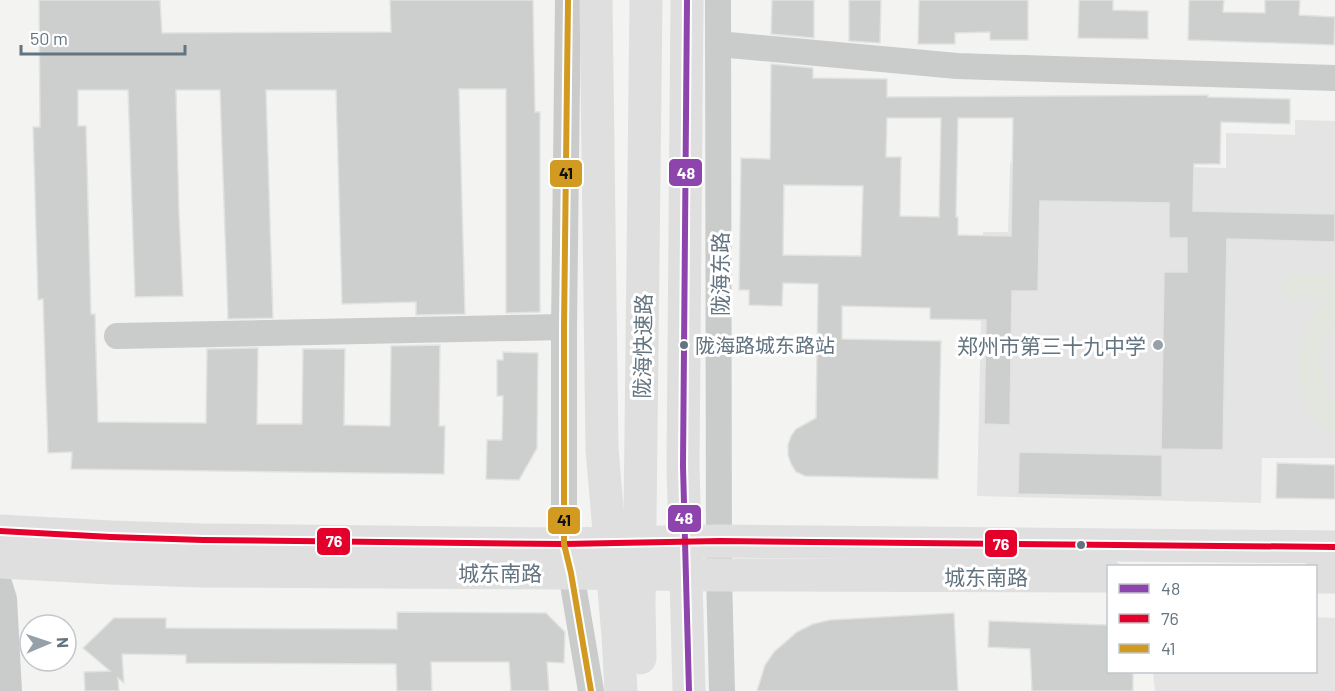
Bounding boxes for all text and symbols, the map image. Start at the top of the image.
scale bar [21,18,184,56]
text: 50 m [30,27,68,49]
line badge: 48 [668,158,703,187]
line badge: 41 [549,159,583,188]
text: 41 [559,163,573,182]
text: 48 [677,163,696,182]
street label: 陇海东路 [707,232,732,316]
street label: 陇海快速路 [629,293,655,399]
place label: 陇海路城东路站 [695,333,835,357]
place label: 郑州市第三十九中学 [957,333,1146,358]
marker: 郑州市第三十九中学 [1151,338,1165,352]
marker: 陇海路城东路站 [678,339,690,351]
line badge: 48 [667,504,702,533]
line badge: 41 [547,506,581,535]
text: 48 [675,508,694,527]
text: 41 [557,510,571,529]
line badge: 76 [316,527,351,556]
line badge: 76 [984,529,1018,558]
text: 76 [326,531,343,550]
text: 76 [993,534,1010,553]
unlabelled marker [1075,539,1087,551]
street label: 城东南路 [458,560,542,585]
street label: 城东南路 [944,564,1028,589]
legend [1107,565,1317,673]
text: 48 [1161,577,1180,599]
text: 76 [1161,607,1179,629]
north arrow [18,613,78,673]
text: N [54,637,73,648]
text: 41 [1161,637,1176,659]

